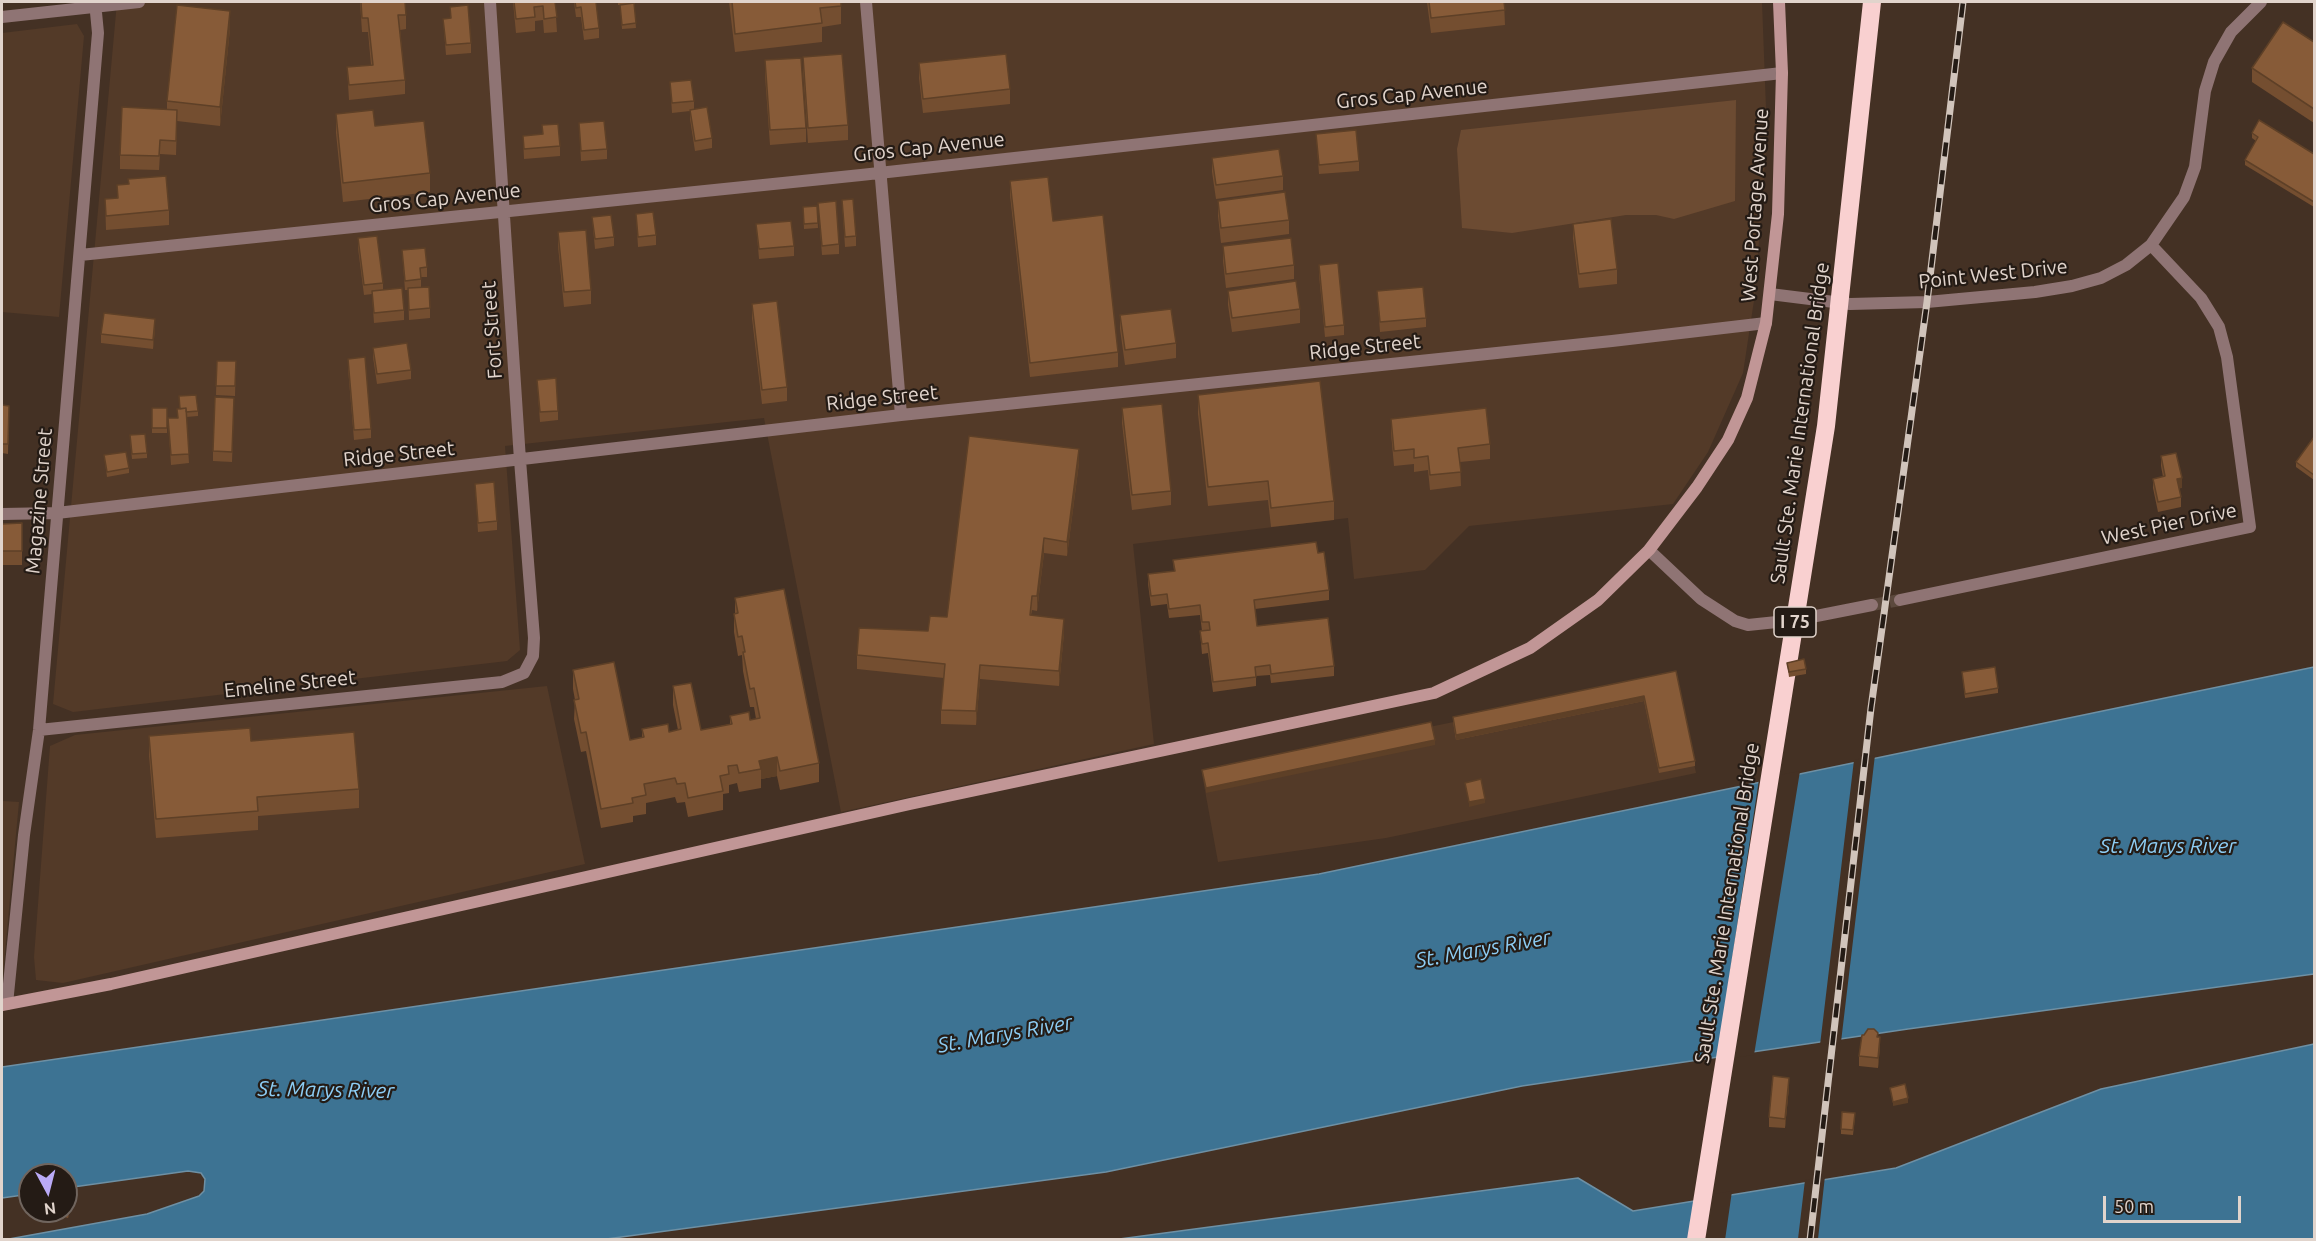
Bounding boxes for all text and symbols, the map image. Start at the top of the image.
street label: Gros Cap Avenue [1335,74,1489,114]
street label: West Portage Avenue [1736,107,1774,303]
street label: Gros Cap Avenue [852,127,1006,167]
street label: Gros Cap Avenue [368,178,522,218]
street label: Point West Drive [1917,254,2069,294]
street label: Sault Ste. Marie International Bridge [1766,261,1834,585]
street label: Fort Street [477,280,507,380]
street label: Ridge Street [1308,329,1422,365]
street label: Ridge Street [825,380,939,416]
street label: Magazine Street [21,427,57,575]
street label: Ridge Street [342,436,456,472]
street label: West Pier Drive [2099,498,2239,550]
road number: I 75 [1774,607,1816,637]
street label: Emeline Street [223,665,357,703]
street label: Sault Ste. Marie International Bridge [1690,741,1764,1065]
water label: St. Marys River [2100,833,2236,859]
water label: St. Marys River [1414,925,1552,973]
water label: St. Marys River [936,1010,1074,1058]
water label: St. Marys River [257,1076,395,1104]
north arrow [18,1163,78,1223]
scale bar [2106,1184,2244,1222]
text: 50 m [2114,1196,2154,1216]
text: N [43,1199,57,1219]

